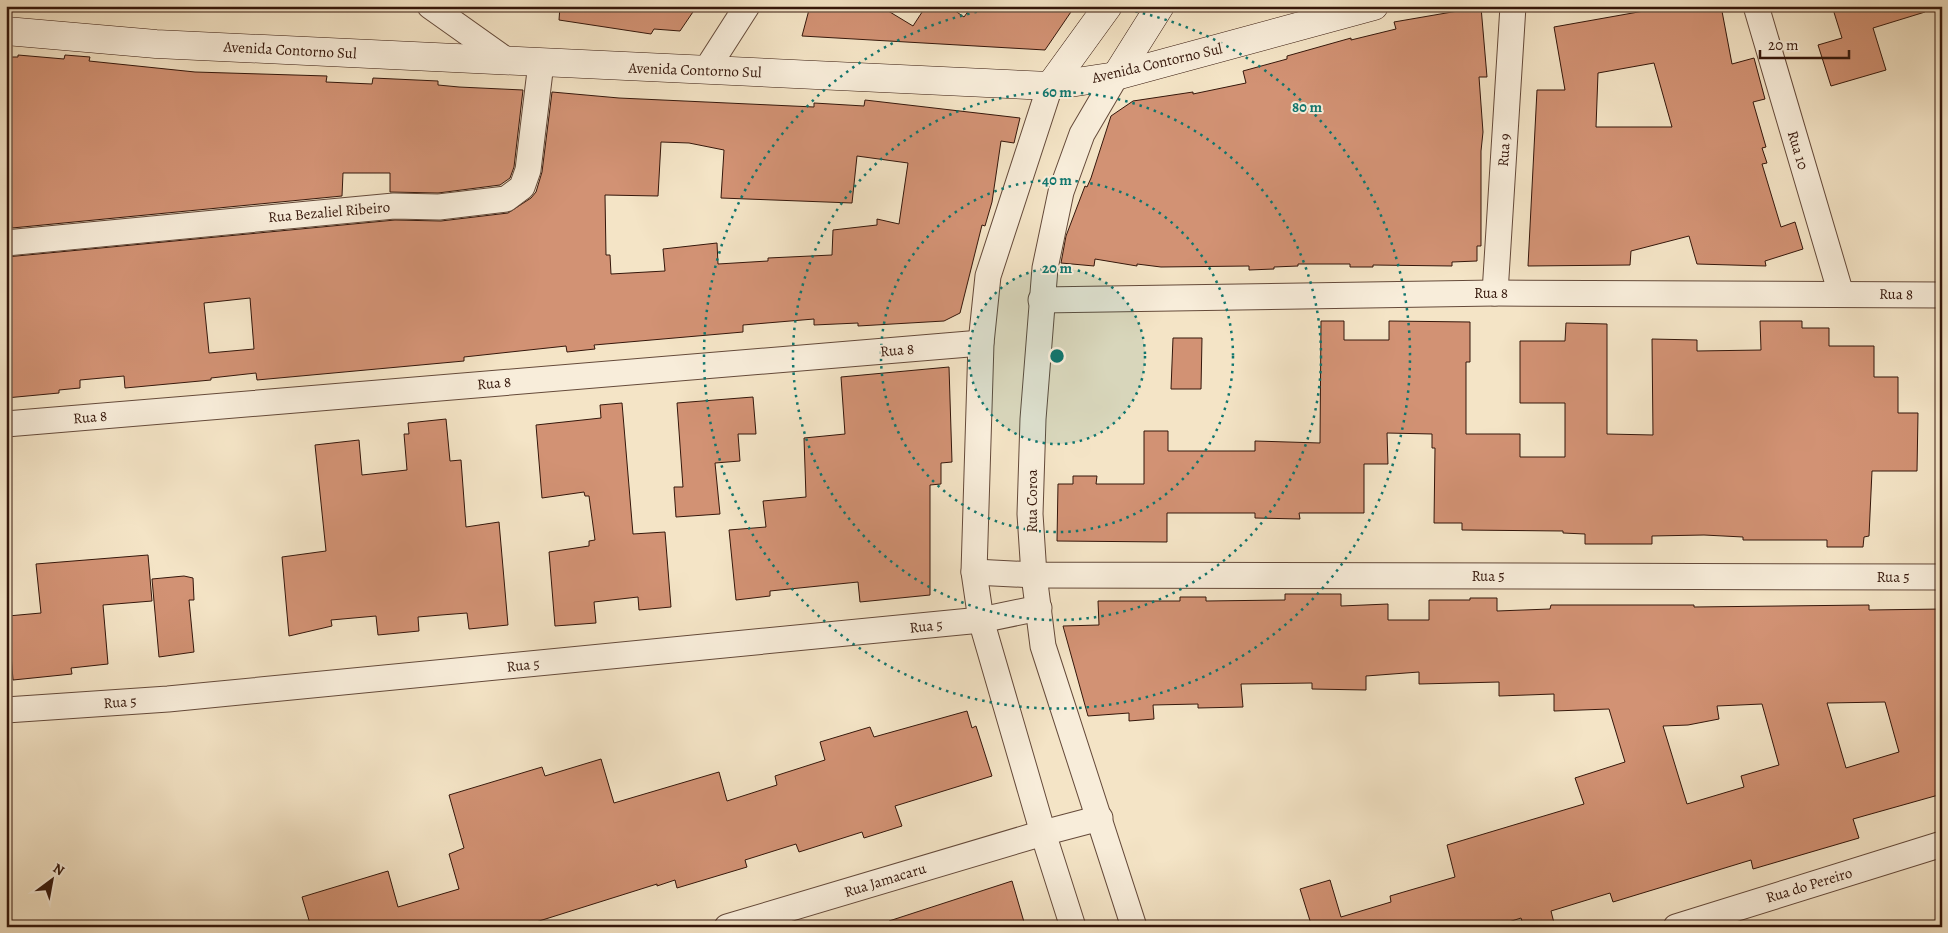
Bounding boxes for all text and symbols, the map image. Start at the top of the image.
scale bar [1760,28,1849,60]
text: 20 m [1768,35,1799,55]
street label: Avenida Contorno Sul [222,36,357,63]
street label: Avenida Contorno Sul [1089,38,1225,88]
street label: Avenida Contorno Sul [627,58,762,82]
text: 60 m [1042,82,1072,102]
text: 80 m [1292,97,1322,117]
street label: Rua 10 [1783,128,1813,172]
street label: Rua 9 [1493,132,1515,167]
text: 40 m [1042,170,1072,190]
street label: Rua Bezaliel Ribeiro [267,197,391,227]
text: 20 m [1042,258,1072,278]
street label: Rua 8 [1474,283,1508,303]
street label: Rua 8 [1879,284,1913,304]
street label: Rua 8 [879,339,915,361]
centre of rings [1048,347,1066,365]
street label: Rua 8 [476,372,512,394]
street label: Rua 8 [72,406,108,428]
street label: Rua Coroa [1022,469,1042,533]
street label: Rua 5 [1471,566,1505,586]
street label: Rua 5 [1876,567,1910,587]
street label: Rua 5 [908,614,944,638]
street label: Rua 5 [505,653,541,677]
street label: Rua 5 [103,691,137,713]
north arrow [28,856,78,906]
street label: Rua Jamacaru [842,858,929,902]
text: N [49,859,68,880]
street label: Rua do Pereiro [1763,862,1855,908]

